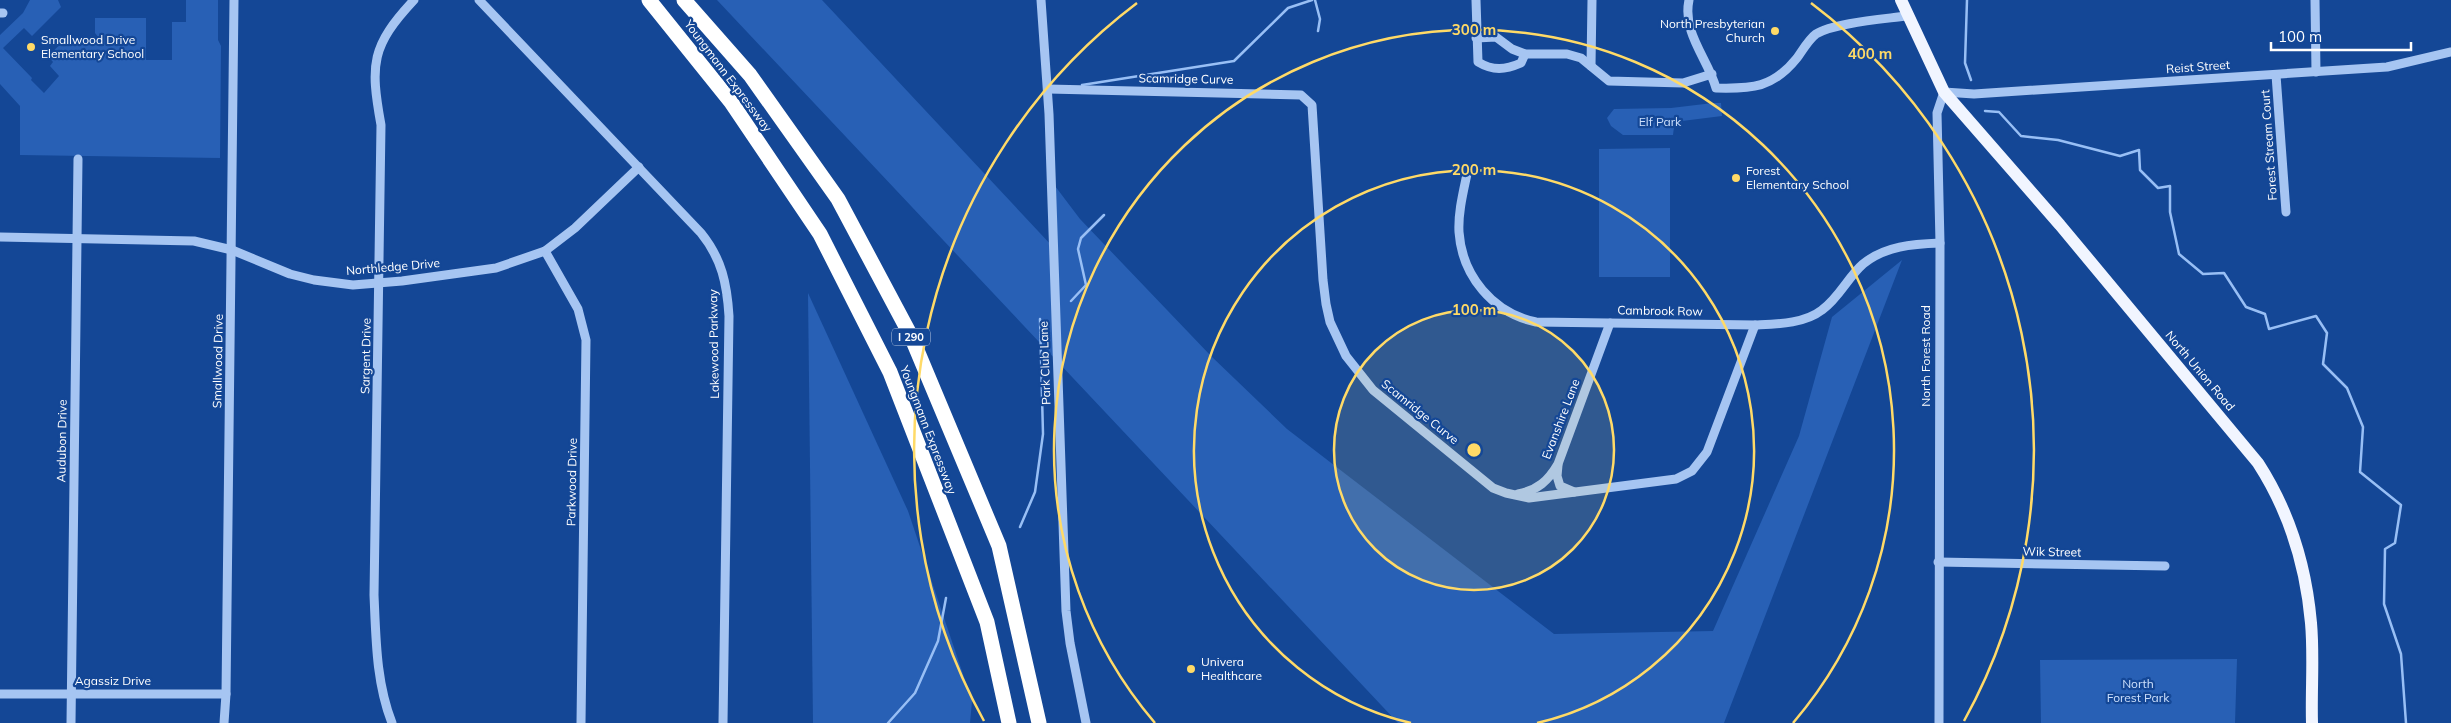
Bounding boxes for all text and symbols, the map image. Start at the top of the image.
street label: Youngmann Expressway [681,16,776,135]
place label: North Presbyterian Church [1660,16,1765,45]
text: 300 m [1452,20,1496,39]
scale bar [2271,20,2411,52]
marker: North Presbyterian Church [1769,25,1781,37]
text: 100 m [2278,27,2322,46]
place label: Smallwood Drive Elementary School [41,32,144,61]
marker: Smallwood Drive Elementary School [25,41,37,53]
text: 400 m [1848,44,1892,63]
street label: Reist Street [2166,57,2230,76]
street label: Scamridge Curve [1138,70,1234,87]
street label: Forest Stream Court [2257,89,2280,201]
park label: Elf Park [1639,114,1682,129]
text: 200 m [1452,160,1496,179]
place label: Forest Elementary School [1746,163,1849,192]
marker: Forest Elementary School [1730,172,1742,184]
street label: Northledge Drive [345,255,441,278]
street label: Lakewood Parkway [705,289,722,399]
text: 100 m [1452,300,1496,319]
street label: Cambrook Row [1617,302,1704,319]
street label: North Forest Road [1918,305,1933,407]
street label: Smallwood Drive [209,314,226,408]
street label: Sargent Drive [357,318,374,394]
street label: Park Club Lane [1036,321,1053,405]
road number: I 290 [892,328,930,346]
street label: North Union Road [2163,328,2238,414]
street label: Youngmann Expressway [897,363,960,497]
street label: Scamridge Curve [1379,376,1462,447]
street label: Evanshire Lane [1538,377,1583,461]
street label: Audubon Drive [53,399,70,483]
street label: Parkwood Drive [563,438,580,526]
centre of rings [1465,441,1483,459]
street label: Wik Street [2023,543,2081,560]
place label: Univera Healthcare [1201,654,1262,683]
marker: Univera Healthcare [1185,663,1197,675]
street label: Agassiz Drive [75,673,151,688]
park label: North Forest Park [2107,676,2170,705]

